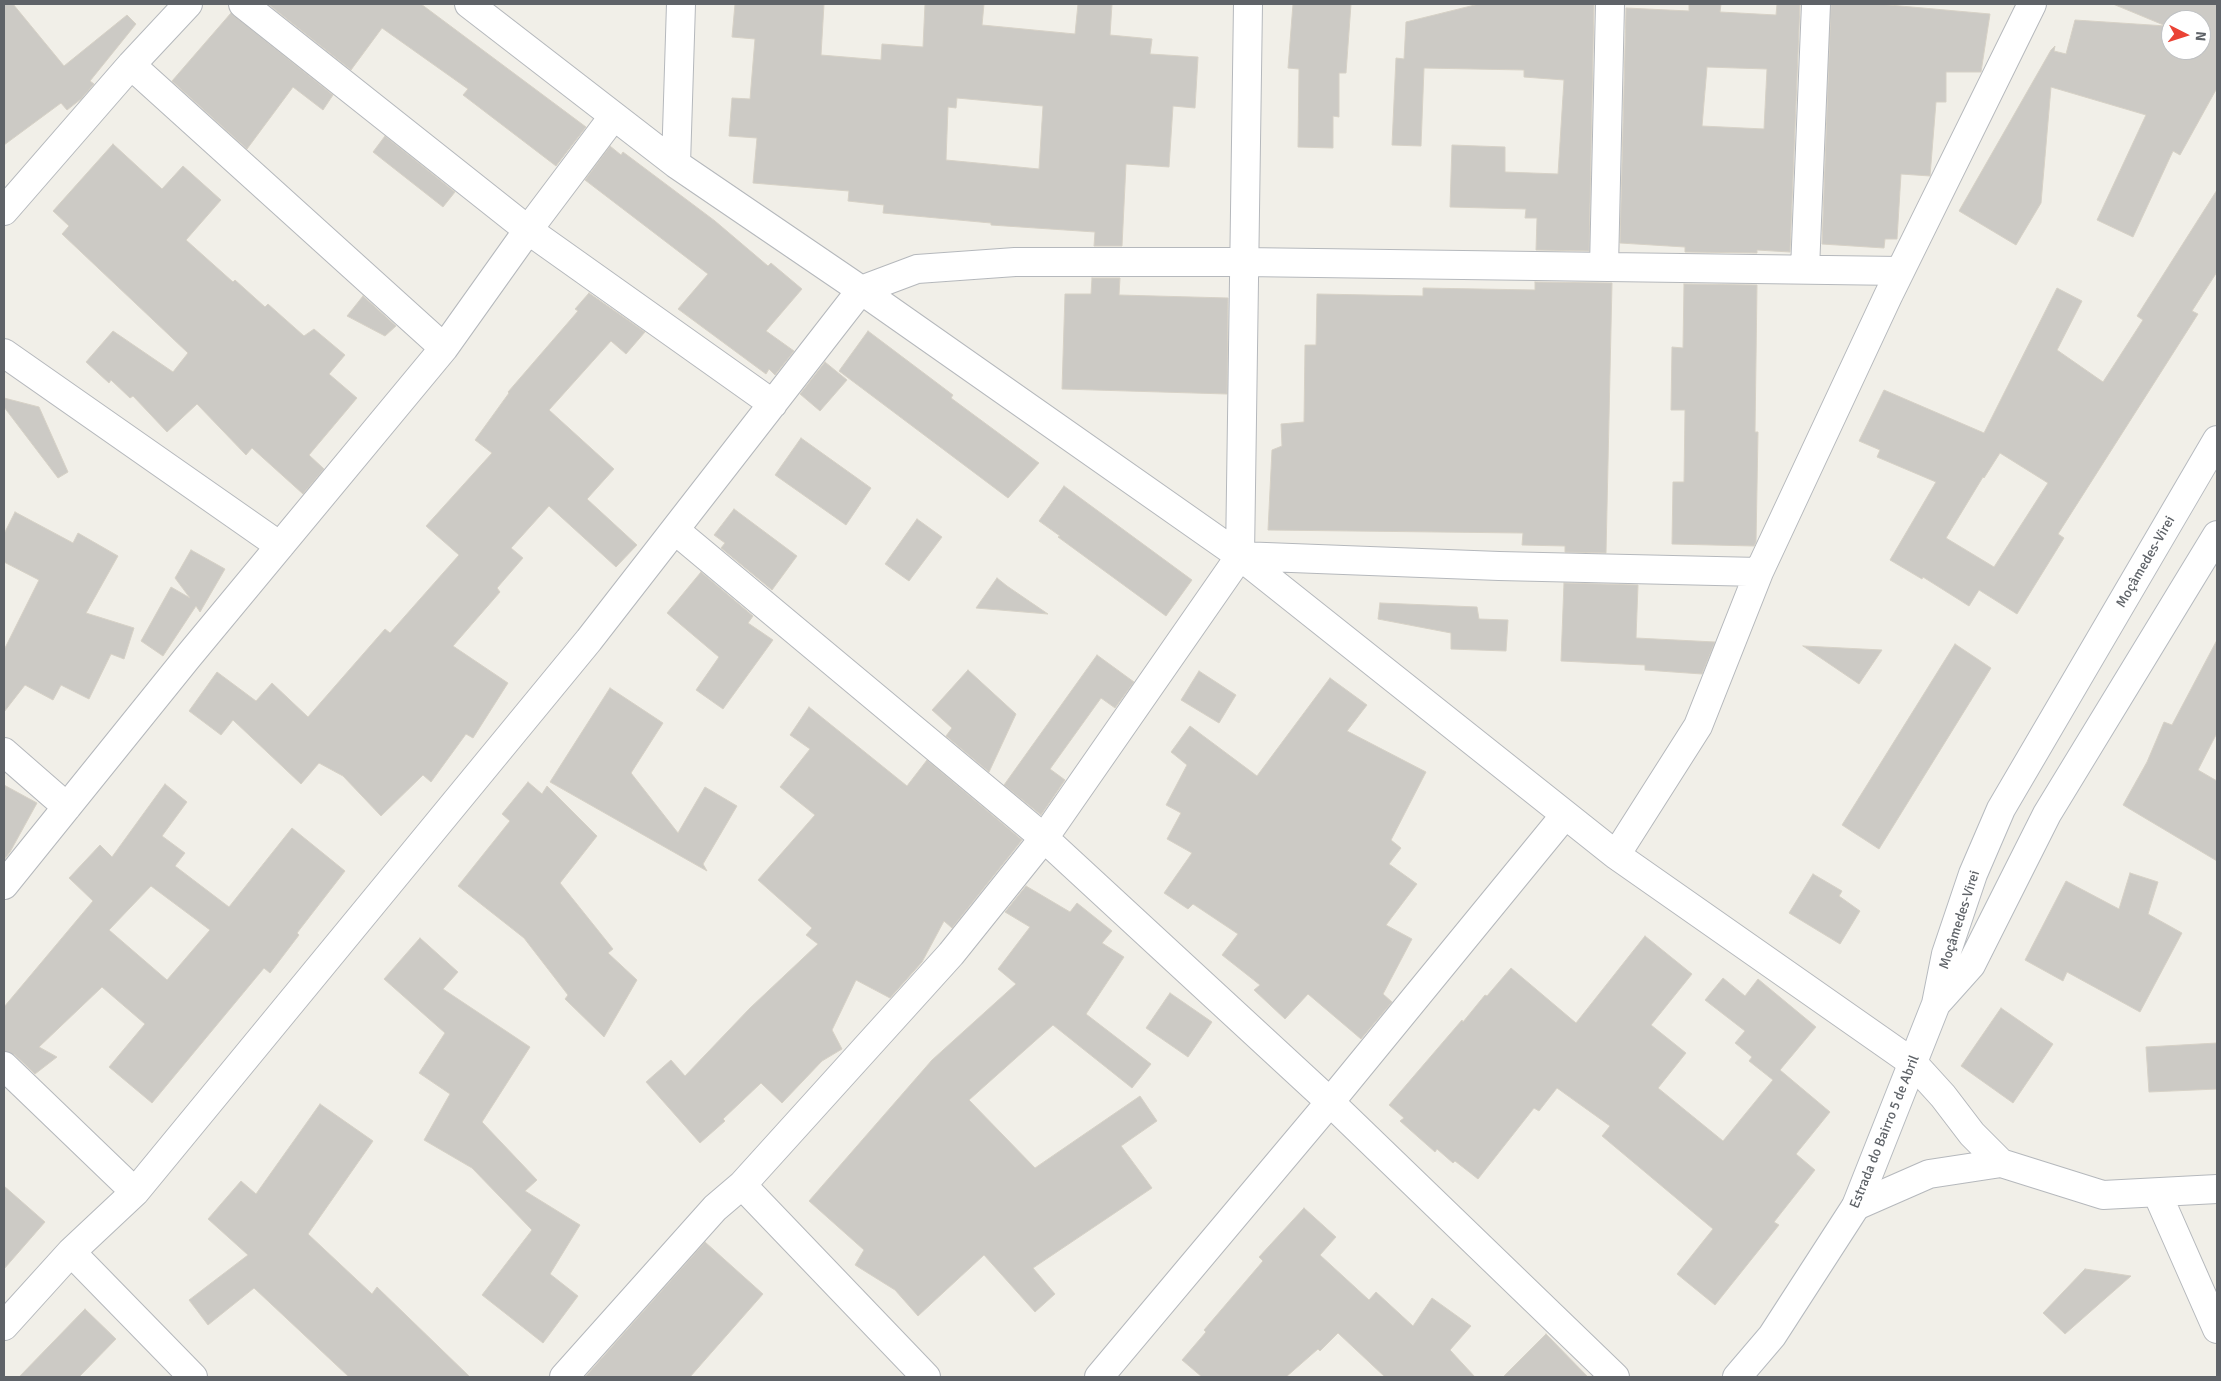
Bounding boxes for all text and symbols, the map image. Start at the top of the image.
north arrow [2161,10,2211,60]
text: N [2192,31,2209,42]
street label: Moçâmedes-Virei [2113,513,2179,611]
street label: Moçâmedes-Virei [1936,868,1984,972]
street label: Estrada do Bairro 5 de Abril [1847,1053,1923,1211]

